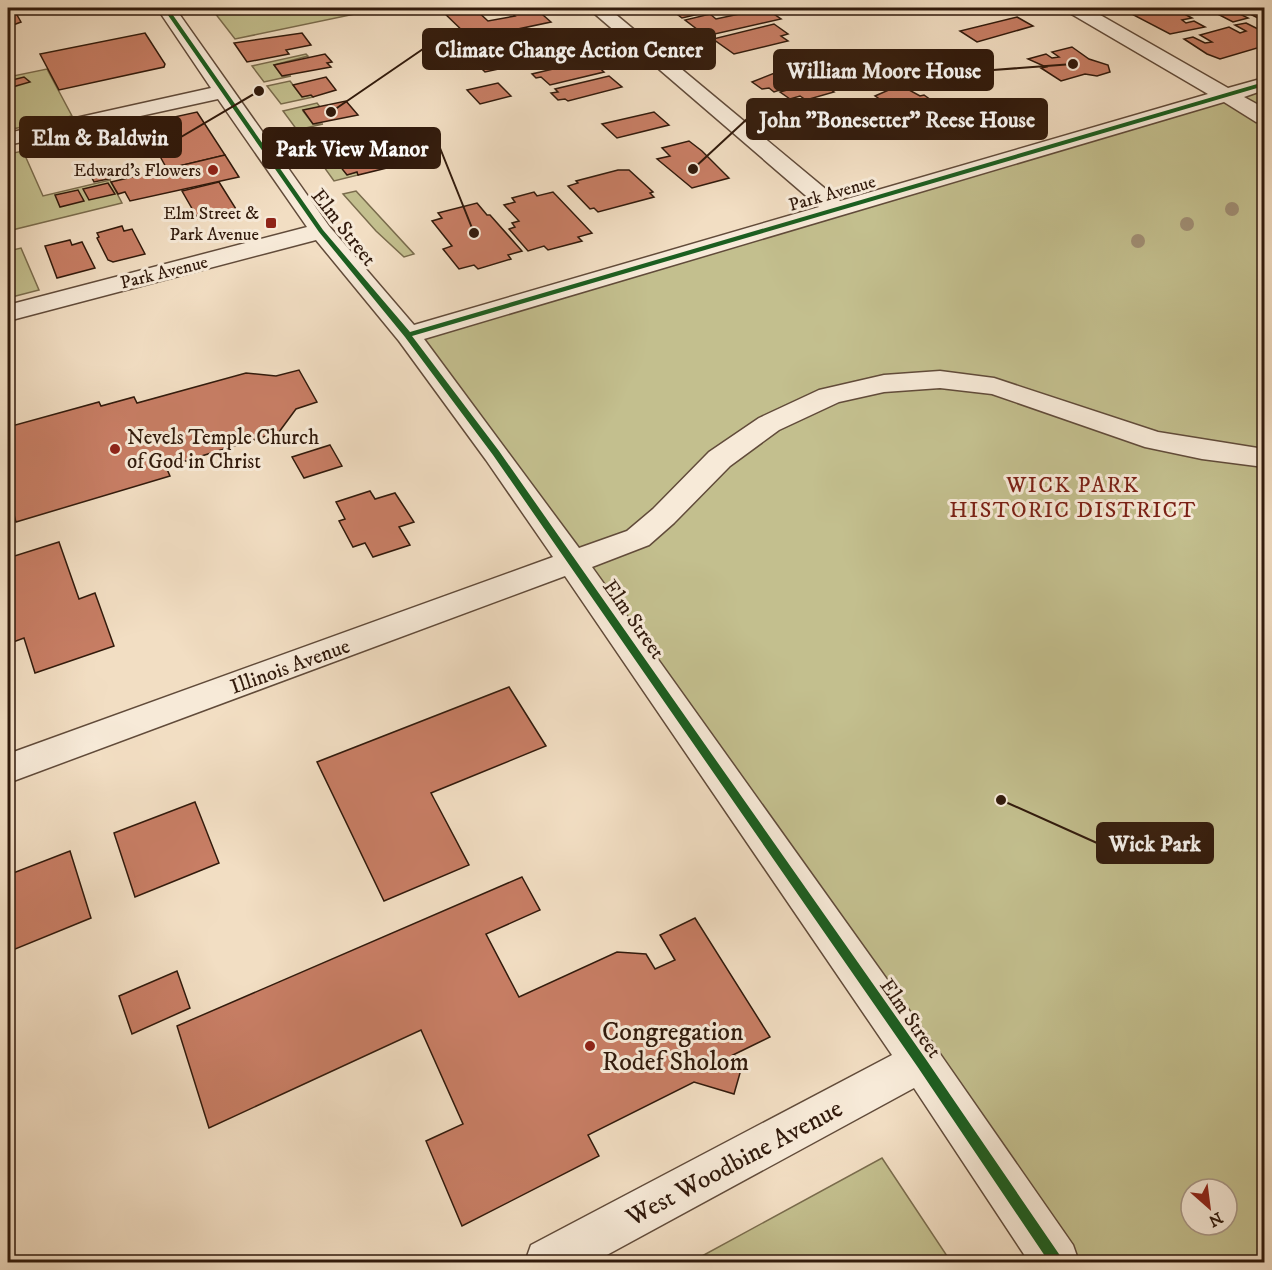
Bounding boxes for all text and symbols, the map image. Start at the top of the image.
callout: Climate Change Action Center [423,29,715,69]
text: Climate Change Action Center [435,37,704,64]
callout: William Moore House [774,50,993,90]
text: William Moore House [786,58,981,85]
callout: John "Bonesetter" Reese House [747,99,1047,139]
text: John "Bonesetter" Reese House [756,107,1035,134]
callout: Elm & Baldwin [20,117,181,157]
text: Elm & Baldwin [31,125,169,152]
callout: Park View Manor [263,128,440,168]
text: Park View Manor [276,136,429,163]
place label: Edward's Flowers [74,160,201,182]
marker: Edward's Flowers [206,163,220,177]
street label: Park Avenue [786,171,878,217]
street label: Elm Street [305,184,382,272]
place label: Elm Street & Park Avenue [163,203,259,246]
marker: Elm Street & Park Avenue [264,216,278,230]
street label: Park Avenue [118,251,210,294]
place label: Nevels Temple Church of God in Christ [127,425,319,475]
marker: Nevels Temple Church of God in Christ [108,442,122,456]
district label: WICK PARK HISTORIC DISTRICT [949,472,1197,524]
street label: Elm Street [596,575,670,665]
street label: Illinois Avenue [227,633,354,701]
callout: Wick Park [1097,823,1213,863]
text: Wick Park [1108,831,1202,858]
street label: Elm Street [873,974,947,1064]
place label: Congregation Rodef Sholom [602,1016,749,1079]
marker: Congregation Rodef Sholom [583,1039,597,1053]
street label: West Woodbine Avenue [620,1092,849,1235]
north arrow [1179,1177,1239,1237]
text: N [1205,1207,1226,1231]

